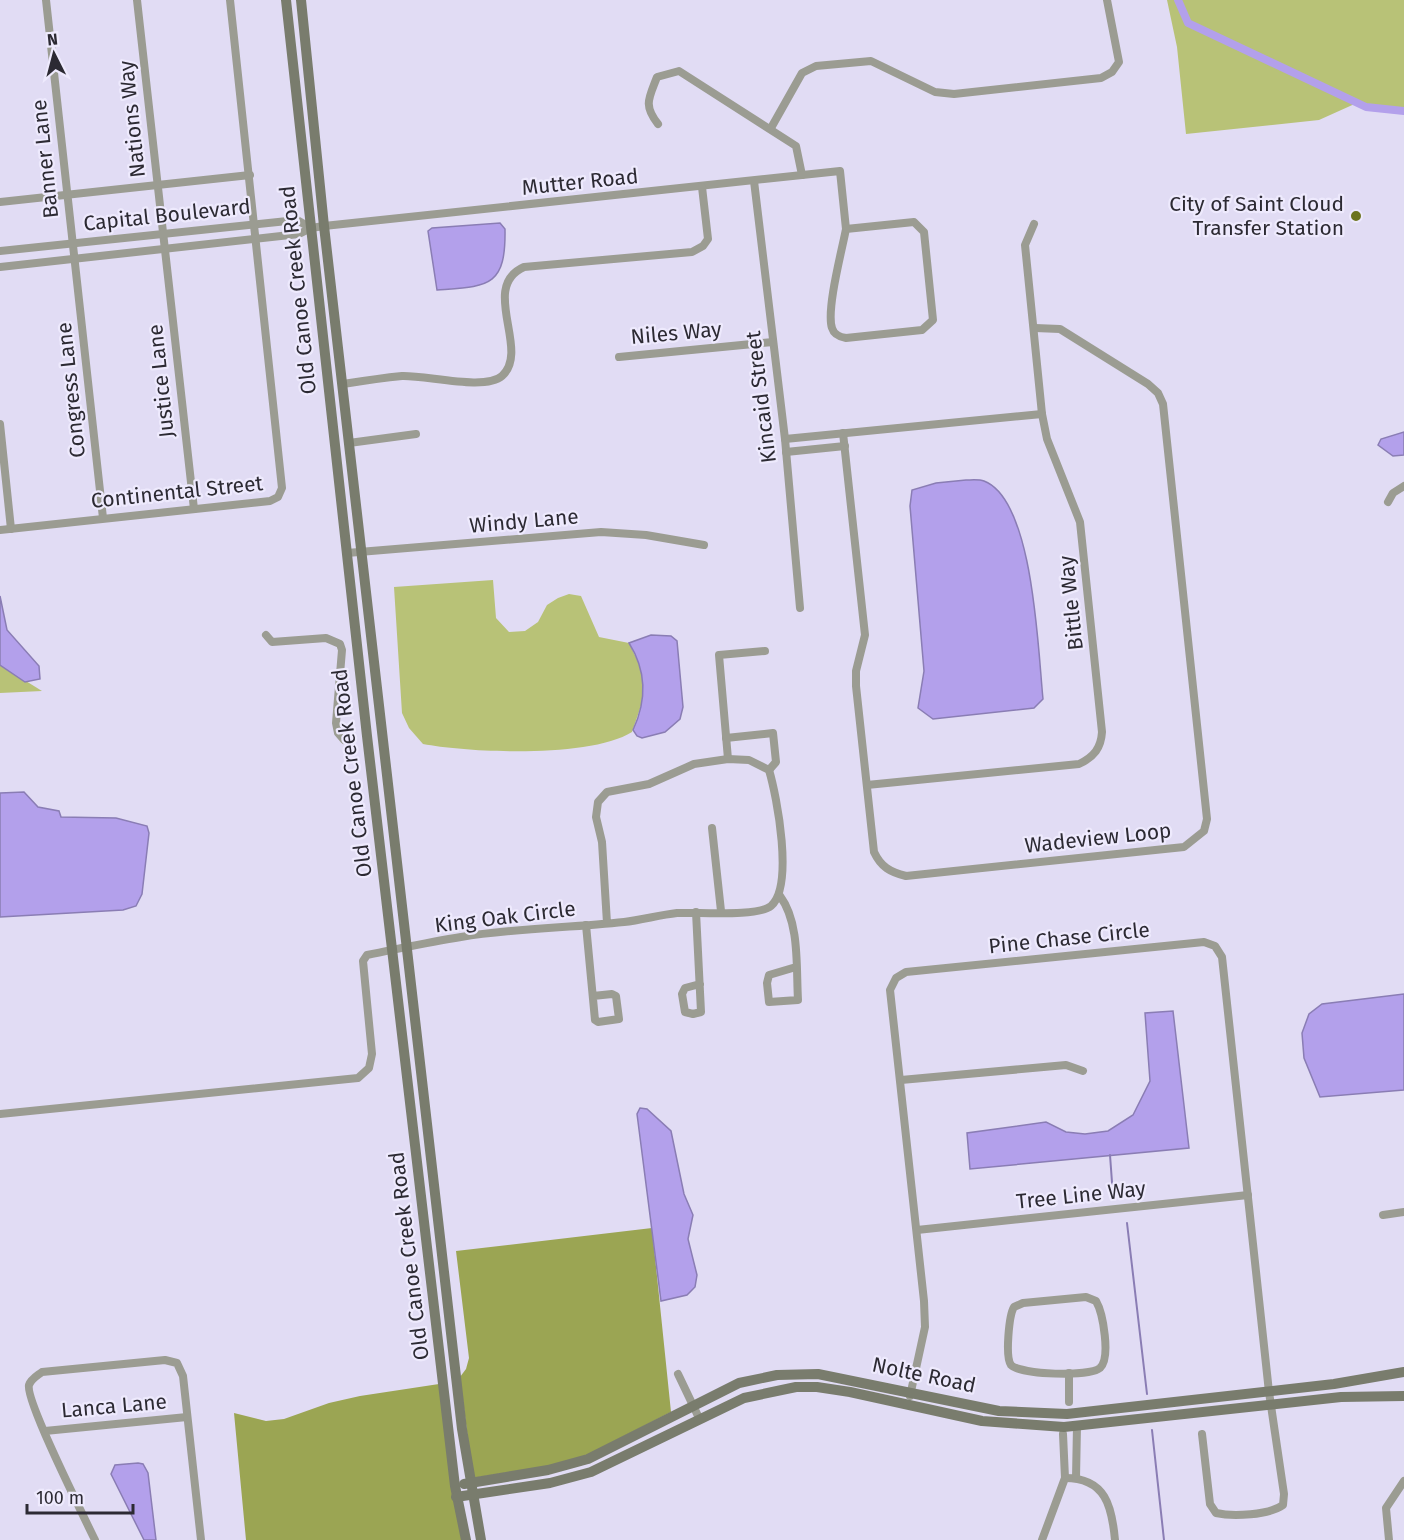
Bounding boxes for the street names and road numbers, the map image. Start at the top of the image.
street label: Nations Way [113,59,151,179]
street label: Banner Lane [26,98,64,220]
street label: Mutter Road [520,163,640,201]
street label: Old Canoe Creek Road [274,184,322,396]
street label: Capital Boulevard [82,193,252,237]
street label: Niles Way [629,316,723,350]
street label: Congress Lane [51,321,91,459]
street label: Justice Lane [142,323,180,439]
street label: Kincaid Street [740,329,782,465]
street label: Continental Street [90,470,265,514]
street label: Windy Lane [468,503,580,539]
street label: Bittle Way [1053,554,1089,652]
street label: Old Canoe Creek Road [326,667,378,879]
street label: Wadeview Loop [1023,817,1173,859]
street label: King Oak Circle [433,895,577,939]
street label: Pine Chase Circle [987,917,1151,959]
street label: Old Canoe Creek Road [383,1150,435,1362]
street label: Tree Line Way [1015,1175,1148,1215]
street label: Nolte Road [870,1351,978,1399]
street label: Lanca Lane [60,1388,168,1424]

